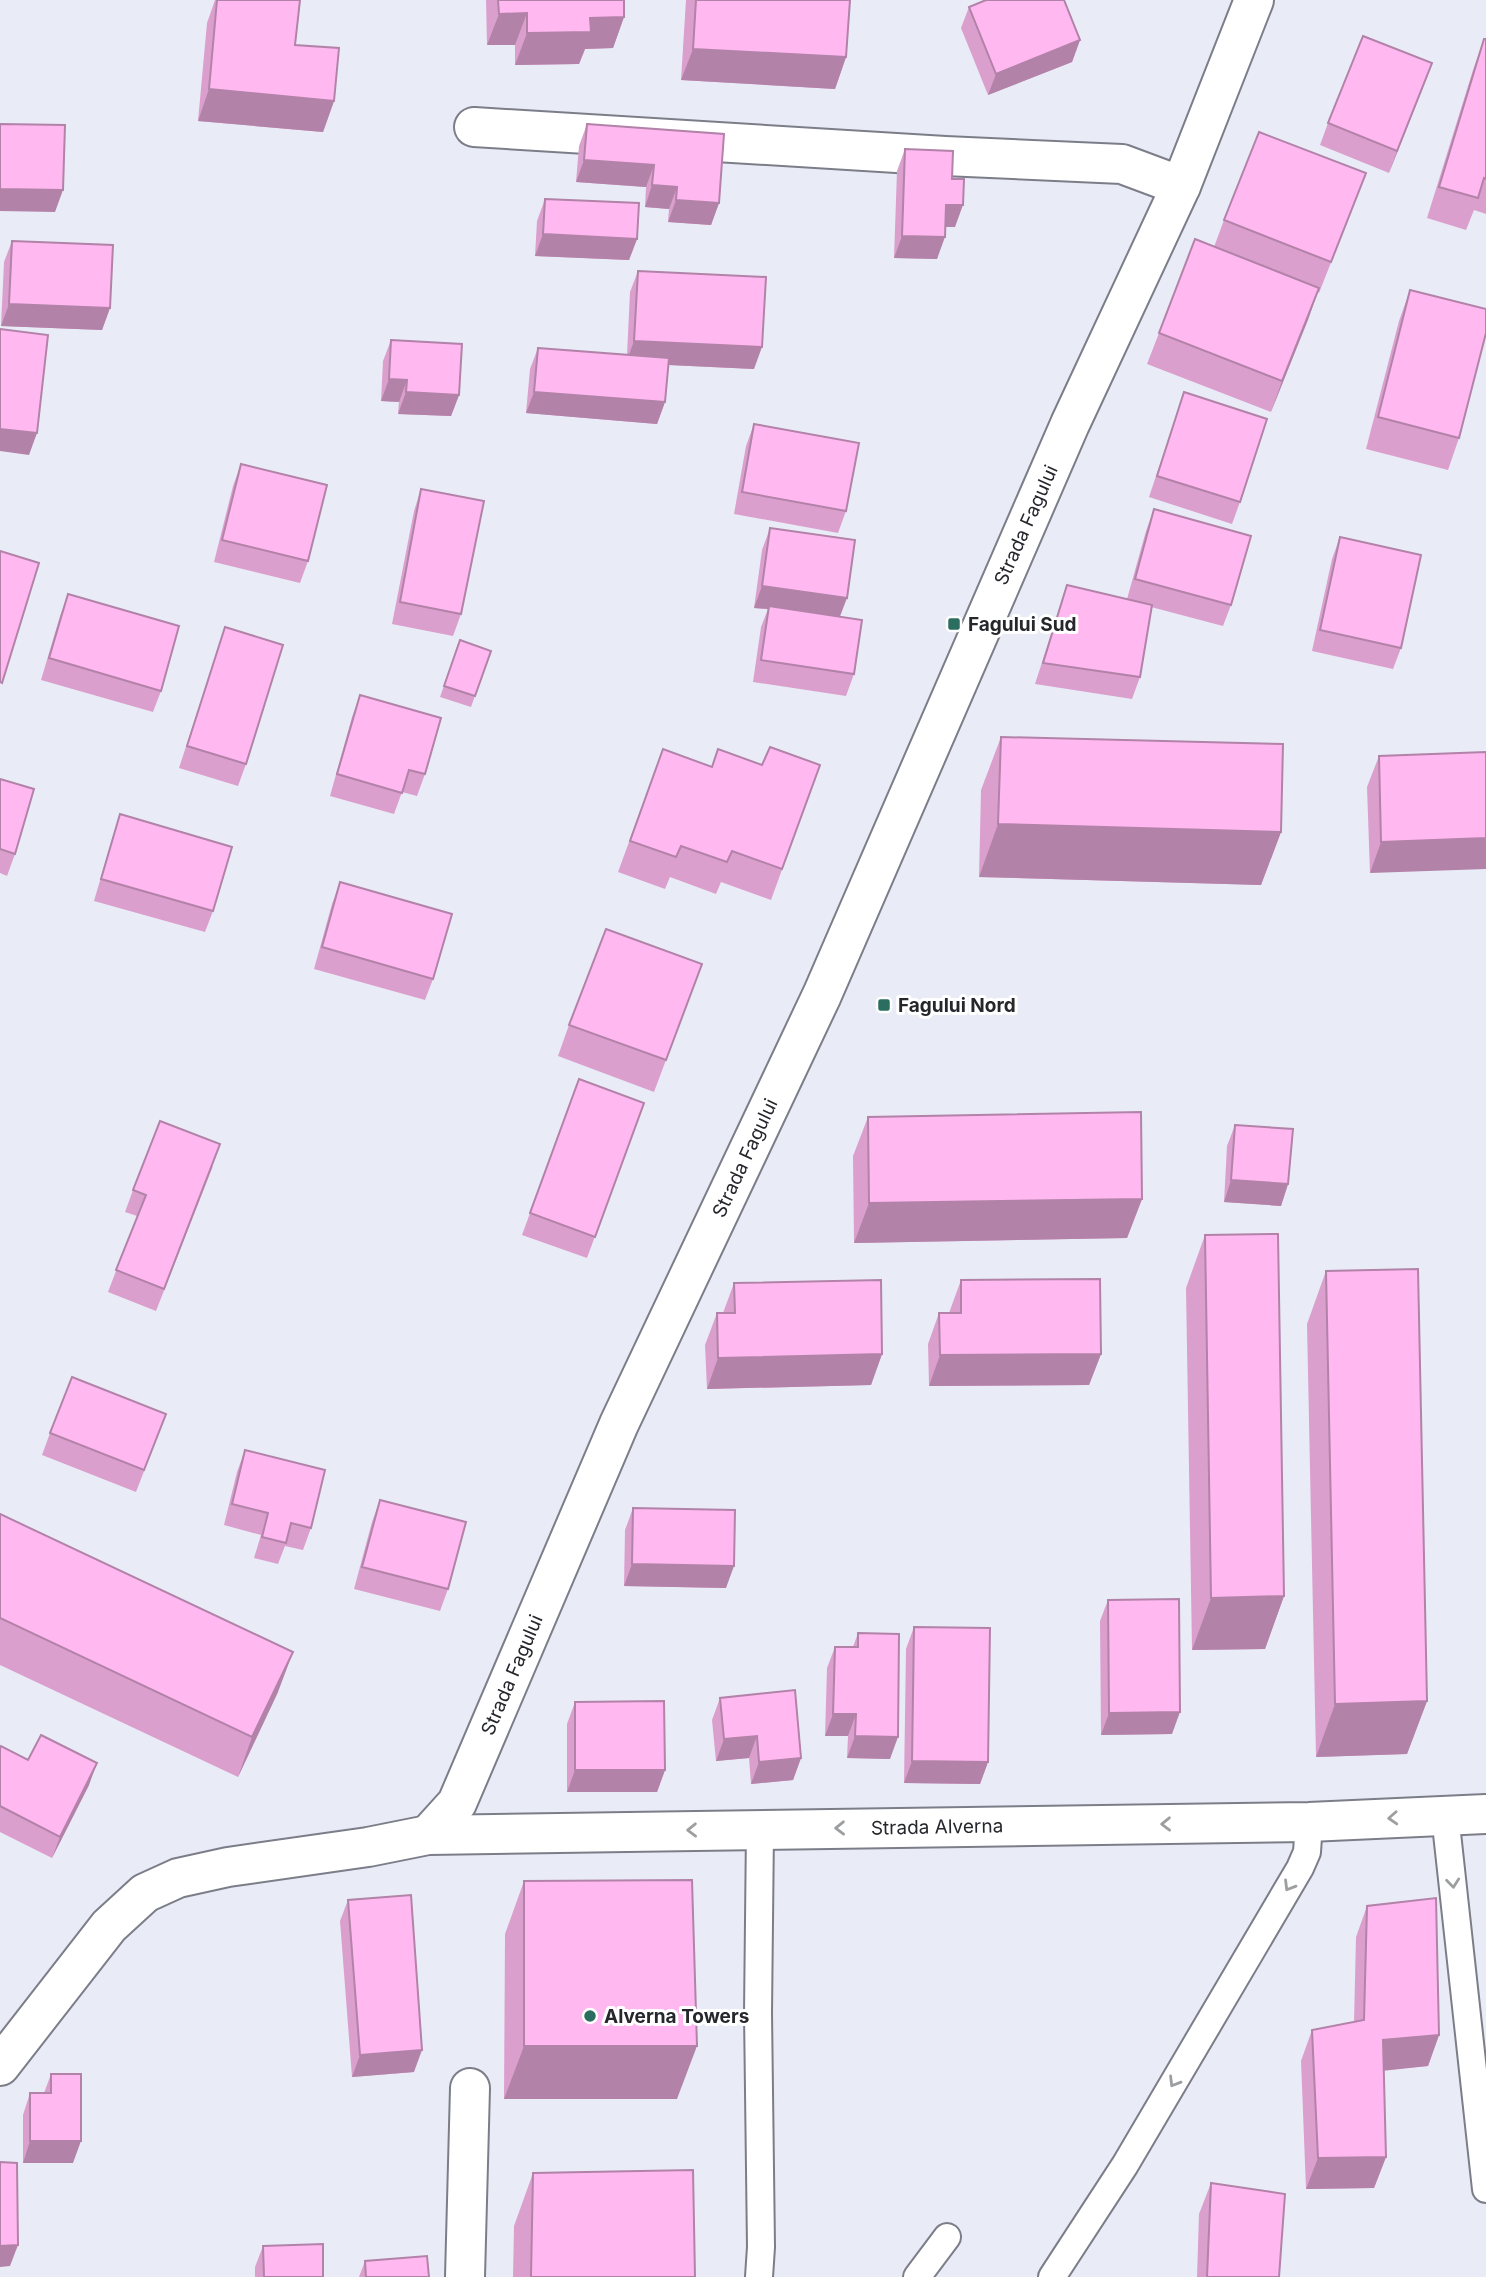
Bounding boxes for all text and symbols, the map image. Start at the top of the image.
street label: Strada Fagului [989,462,1063,588]
place label: Fagului Sud [968,613,1077,636]
marker: Fagului Sud [946,616,962,632]
place label: Fagului Nord [898,994,1016,1017]
marker: Fagului Nord [876,997,892,1013]
street label: Strada Fagului [707,1095,783,1221]
street label: Strada Fagului [476,1611,548,1739]
one-way arrow [1388,1810,1399,1825]
street label: Strada Alverna [871,1814,1003,1840]
one-way arrow [1160,1816,1171,1832]
one-way arrow [835,1820,845,1836]
one-way arrow [686,1822,697,1838]
one-way arrow [1445,1877,1460,1889]
one-way arrow [1285,1878,1298,1891]
place label: Alverna Towers [604,2005,749,2028]
marker: Alverna Towers [582,2008,598,2024]
one-way arrow [1169,2074,1182,2087]

